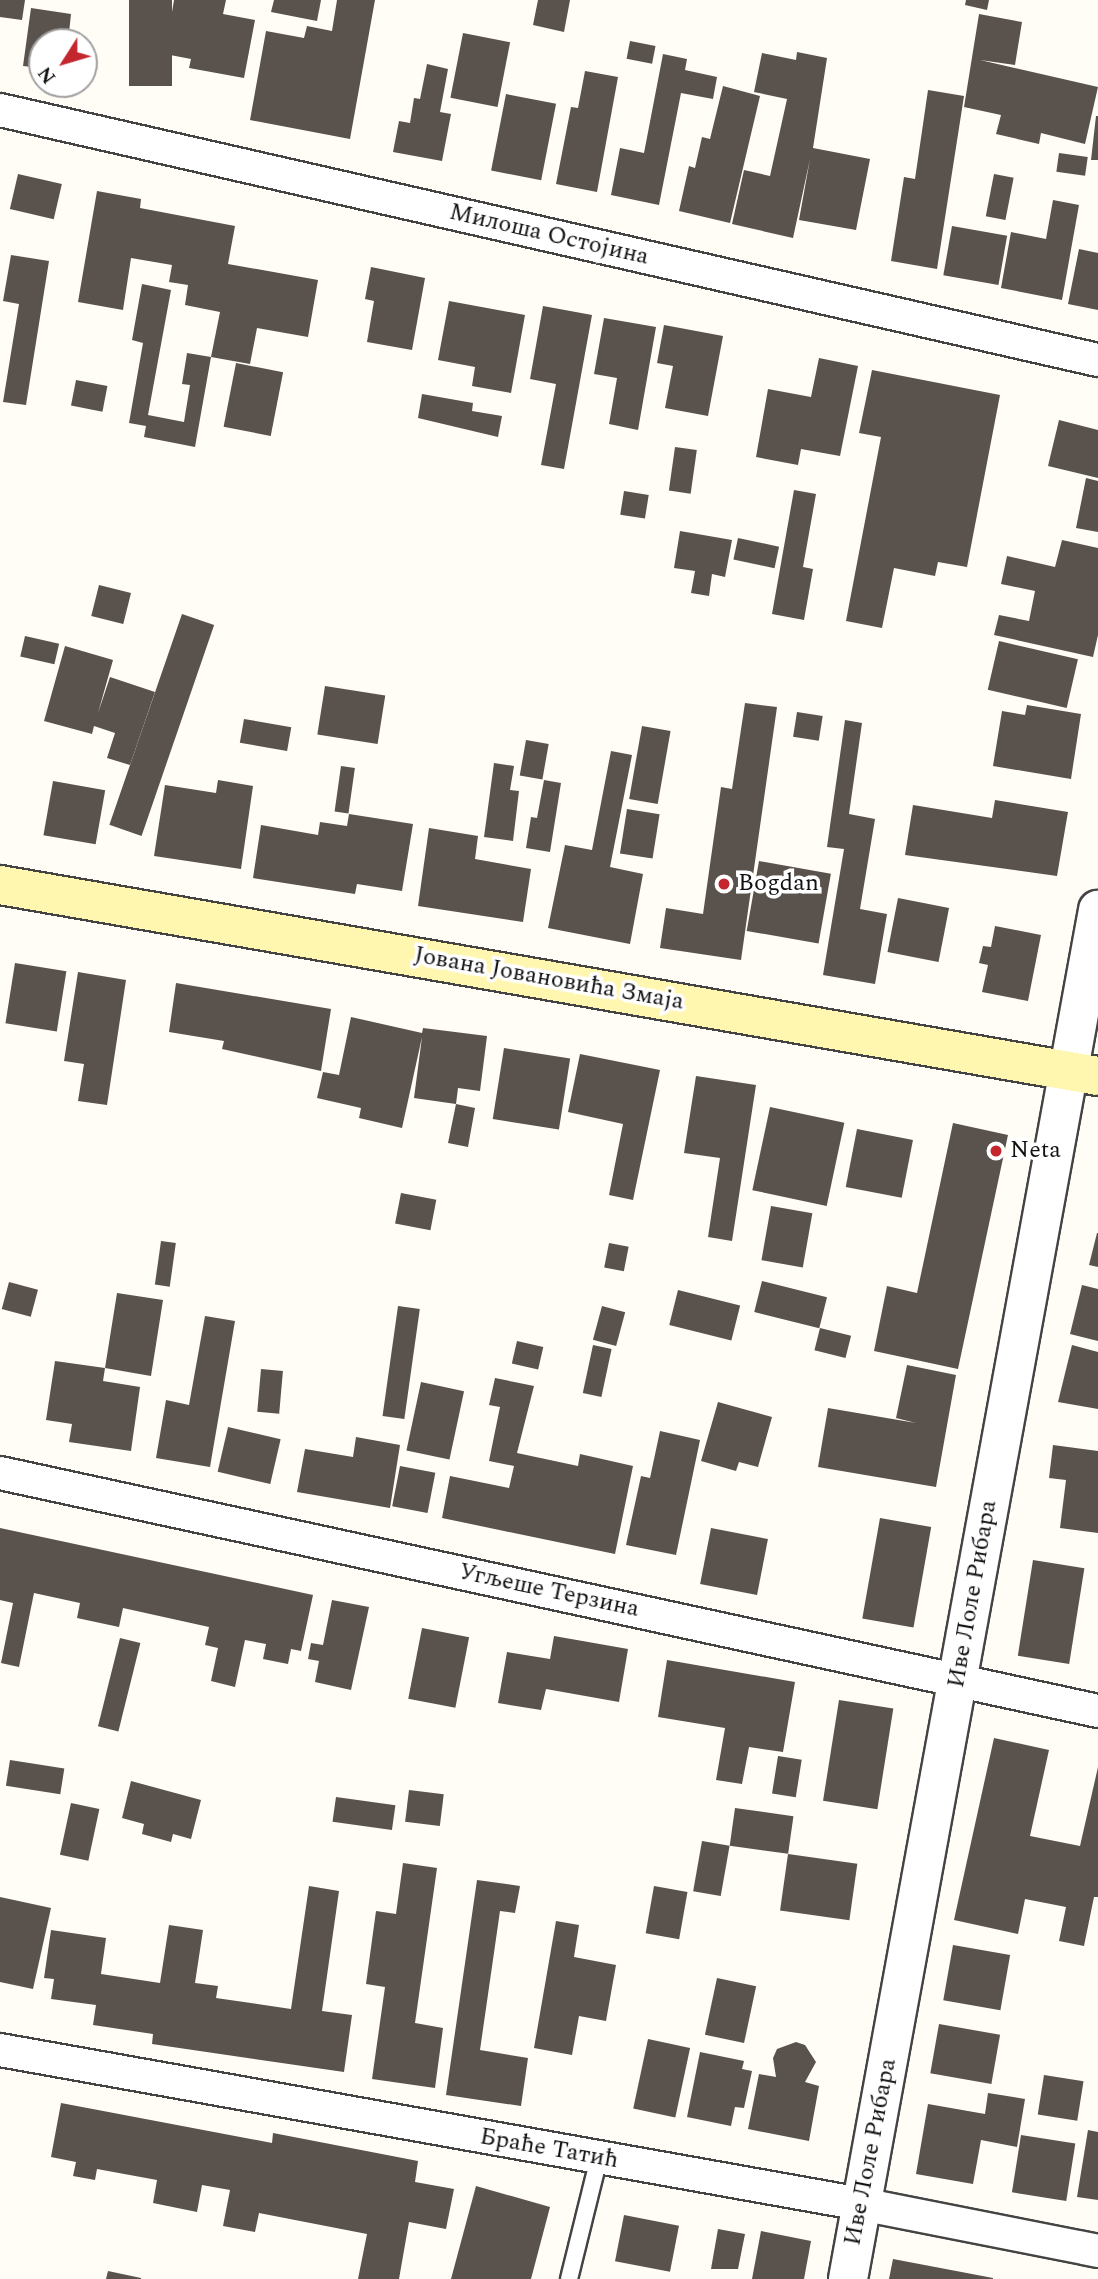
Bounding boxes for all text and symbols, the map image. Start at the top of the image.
north arrow [28,28,98,98]
text: N [31,60,64,90]
street label: Милоша Остојина [446,198,652,272]
place label: Bogdan [738,870,819,898]
marker: Bogdan [716,876,732,892]
street label: Јована Јовановића Змаја [412,941,686,1017]
place label: Neta [1010,1137,1061,1165]
marker: Neta [988,1143,1004,1159]
street label: Иве Лоле Рибара [942,1498,1004,1690]
street label: Угљеше Терзина [456,1558,642,1624]
street label: Иве Лоле Рибара [839,2056,903,2248]
street label: Браће Татић [477,2123,621,2175]

